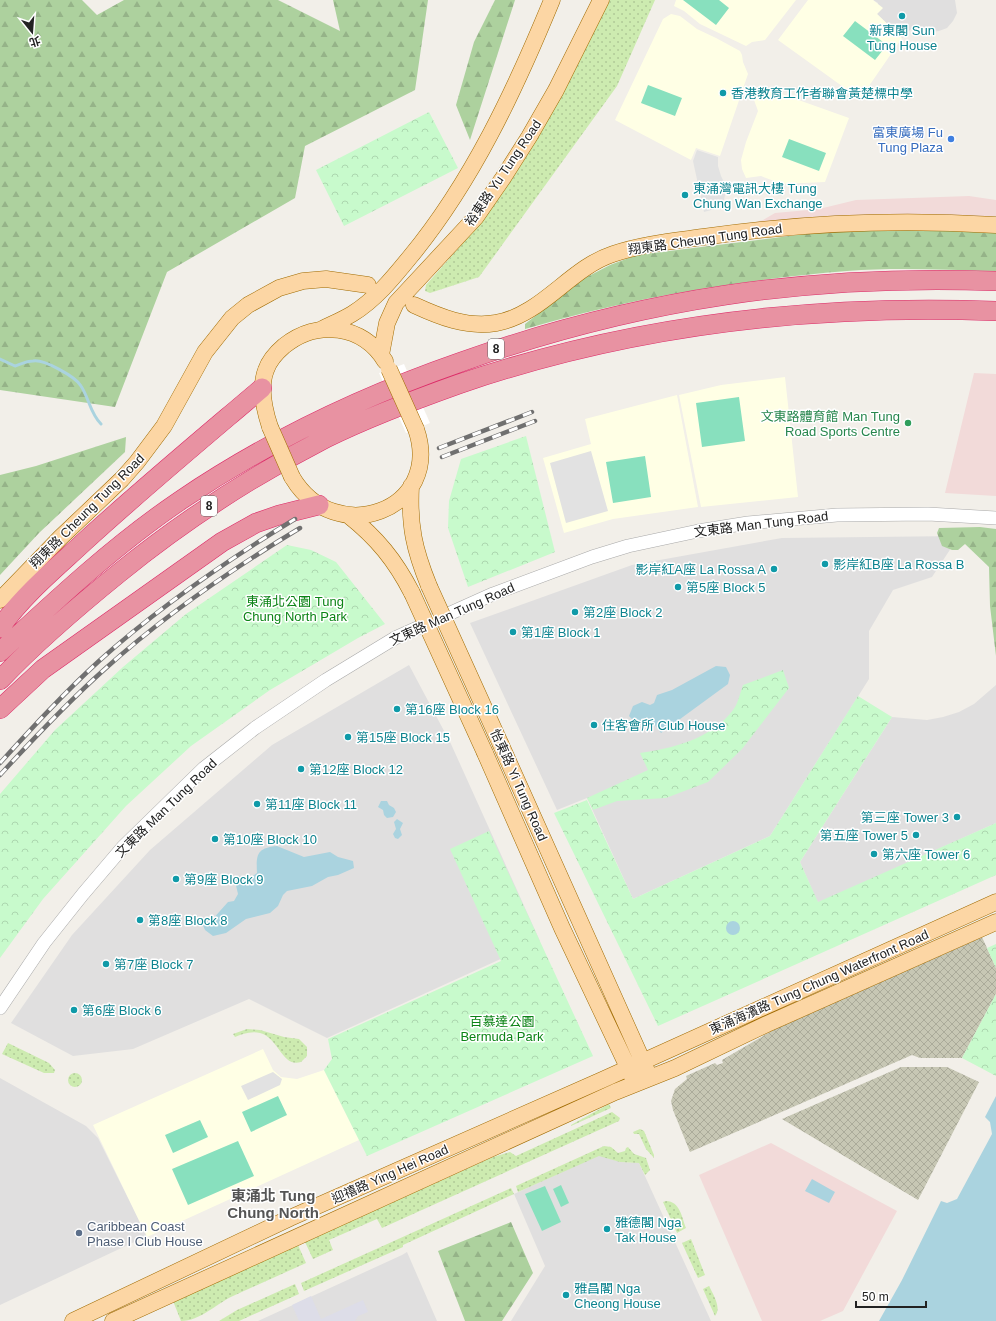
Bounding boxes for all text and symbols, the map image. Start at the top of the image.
marker: 新東閣 Sun Tung House [897,11,907,21]
north arrow [12,12,52,52]
place label: 新東閣 Sun Tung House [867,23,937,53]
text: 北 [28,34,42,49]
place label: 香港教育工作者聯會黃楚標中學 [731,86,913,101]
marker: 香港教育工作者聯會黃楚標中學 [718,88,728,98]
street label: 裕東路 Yu Tung Road [462,117,544,229]
place label: 富東廣場 Fu Tung Plaza [872,125,944,155]
marker: 富東廣場 Fu Tung Plaza [946,134,956,144]
place label: 東涌灣電訊大樓 Tung Chung Wan Exchange [693,181,823,211]
marker: 東涌灣電訊大樓 Tung Chung Wan Exchange [680,190,690,200]
street label: 翔東路 Cheung Tung Road [627,221,783,257]
road number: 8 [488,339,504,359]
place label: 文東路體育館 Man Tung Road Sports Centre [761,409,900,439]
marker: 文東路體育館 Man Tung Road Sports Centre [903,418,913,428]
street label: 翔東路 Cheung Tung Road [27,451,147,571]
road number: 8 [201,496,217,516]
street label: 文東路 Man Tung Road [693,508,829,540]
place label: 影岸紅B座 La Rossa B [833,557,965,572]
marker: 影岸紅B座 La Rossa B [820,559,830,569]
place label: 影岸紅A座 La Rossa A [635,562,766,577]
marker: 影岸紅A座 La Rossa A [769,564,779,574]
street label: 文東路 Man Tung Road [387,580,517,648]
place label: 第5座 Block 5 [686,580,765,595]
marker: 第5座 Block 5 [673,582,683,592]
park label: 東涌北公園 Tung Chung North Park [243,594,348,624]
place label: 第2座 Block 2 [583,605,662,620]
marker: 第2座 Block 2 [570,607,580,617]
place label: 第1座 Block 1 [521,625,600,640]
marker: 第1座 Block 1 [508,627,518,637]
place label: 第16座 Block 16 [405,702,499,717]
marker: 第16座 Block 16 [392,704,402,714]
place label: 住客會所 Club House [602,718,726,733]
marker: 住客會所 Club House [589,720,599,730]
street label: 怡東路 Yi Tung Road [488,727,550,843]
place label: 第15座 Block 15 [356,730,450,745]
marker: 第15座 Block 15 [343,732,353,742]
street label: 文東路 Man Tung Road [112,756,220,860]
place label: 第12座 Block 12 [309,762,403,777]
marker: 第12座 Block 12 [296,764,306,774]
place label: 第11座 Block 11 [265,797,357,812]
marker: 第11座 Block 11 [252,799,262,809]
place label: 第三座 Tower 3 [861,810,949,825]
marker: 第三座 Tower 3 [952,812,962,822]
place label: 第五座 Tower 5 [820,828,908,843]
marker: 第五座 Tower 5 [911,830,921,840]
place label: 第10座 Block 10 [223,832,317,847]
marker: 第10座 Block 10 [210,834,220,844]
place label: 第六座 Tower 6 [882,847,970,862]
marker: 第六座 Tower 6 [869,849,879,859]
place label: 第9座 Block 9 [184,872,263,887]
marker: 第9座 Block 9 [171,874,181,884]
place label: 第8座 Block 8 [148,913,227,928]
marker: 第8座 Block 8 [135,915,145,925]
street label: 東涌海濱路 Tung Chung Waterfront Road [707,927,931,1037]
place label: 第7座 Block 7 [114,957,193,972]
marker: 第7座 Block 7 [101,959,111,969]
place label: 第6座 Block 6 [82,1003,161,1018]
marker: 第6座 Block 6 [69,1005,79,1015]
park label: 百慕達公園 Bermuda Park [460,1014,544,1044]
street label: 迎禧路 Ying Hei Road [329,1142,451,1206]
district label: 東涌北 Tung Chung North [227,1187,319,1221]
place label: 雅德閣 Nga Tak House [615,1215,682,1245]
place label: Caribbean Coast Phase I Club House [87,1219,203,1249]
marker: 雅德閣 Nga Tak House [602,1224,612,1234]
marker: Caribbean Coast Phase I Club House [74,1228,84,1238]
place label: 雅昌閣 Nga Cheong House [574,1281,661,1311]
scale bar [856,1283,926,1309]
marker: 雅昌閣 Nga Cheong House [561,1290,571,1300]
text: 50 m [862,1290,889,1304]

